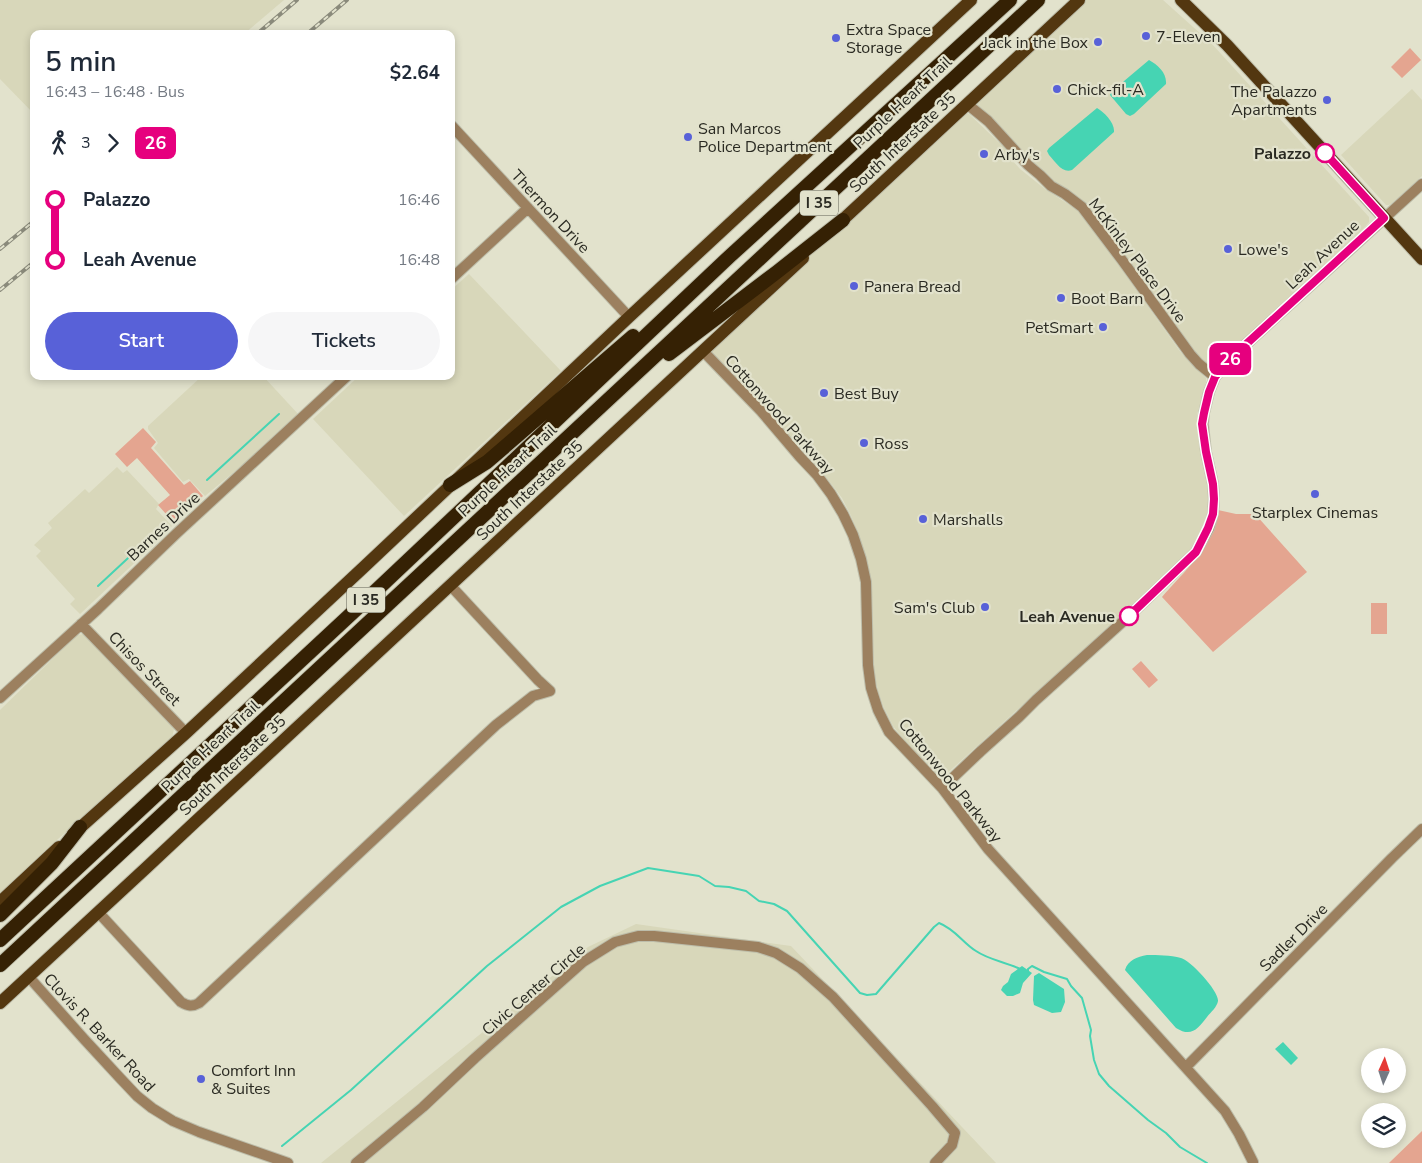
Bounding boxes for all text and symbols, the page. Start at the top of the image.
place label: Extra Space Storage [846,19,931,59]
place label: 7-Eleven [1156,26,1221,48]
marker: 7-Eleven [1140,30,1152,42]
marker: Extra Space Storage [830,32,842,44]
place label: Jack in the Box [982,32,1089,54]
marker: Jack in the Box [1092,36,1104,48]
text: 5 min [45,43,116,81]
street label: Purple Heart Trail [849,51,957,154]
text: $2.64 [390,60,440,86]
place label: Chick-fil-A [1067,79,1144,101]
text: 16:43 – 16:48 · Bus [45,81,185,103]
place label: The Palazzo Apartments [1231,81,1317,121]
marker: Chick-fil-A [1051,83,1063,95]
street label: South Interstate 35 [845,87,961,198]
marker: The Palazzo Apartments [1321,94,1333,106]
place label: San Marcos Police Department [698,118,832,158]
icon: walk [45,129,73,157]
icon: forward [99,129,127,157]
text: 26 [145,131,166,155]
marker: San Marcos Police Department [682,131,694,143]
text: 3 [81,132,91,154]
place label: Palazzo [1254,143,1311,165]
marker: Palazzo [1315,143,1335,163]
place label: Arby's [994,144,1040,166]
marker: Arby's [978,148,990,160]
street label: Thermon Drive [506,165,595,258]
text: Palazzo [83,187,151,213]
text: 16:46 [398,189,440,211]
road number: I 35 [800,190,838,216]
street label: McKinley Place Drive [1083,194,1191,327]
street label: Leah Avenue [1281,215,1364,295]
place label: Lowe's [1238,239,1288,261]
marker: Lowe's [1222,243,1234,255]
text: Leah Avenue [83,247,197,273]
text: 16:48 [398,249,440,271]
place label: Panera Bread [864,276,961,298]
marker: Panera Bread [848,280,860,292]
place label: Boot Barn [1071,288,1143,310]
marker: Boot Barn [1055,292,1067,304]
button: Start [45,312,238,370]
button: Tickets [248,312,440,370]
place label: PetSmart [1025,317,1093,339]
marker: PetSmart [1097,321,1109,333]
line badge: 26 [1208,343,1252,375]
text: 26 [1219,347,1241,371]
street label: Cottonwood Parkway [720,350,839,480]
place label: Best Buy [834,383,899,405]
marker: Best Buy [818,387,830,399]
street label: Purple Heart Trail [454,419,562,522]
place label: Ross [874,433,909,455]
street label: South Interstate 35 [472,435,588,546]
marker: Ross [858,437,870,449]
street label: Barnes Drive [122,487,205,566]
marker: Starplex Cinemas [1309,488,1321,500]
place label: Starplex Cinemas [1252,502,1378,524]
place label: Marshalls [933,509,1003,531]
marker: Marshalls [917,513,929,525]
road number: I 35 [347,588,385,612]
place label: Sam's Club [894,597,975,619]
marker: Sam's Club [979,601,991,613]
place label: Leah Avenue [1019,606,1115,628]
marker: Leah Avenue [1119,606,1139,626]
street label: Chisos Street [103,627,186,711]
street label: Purple Heart Trail [157,695,265,798]
street label: South Interstate 35 [175,710,291,821]
street label: Cottonwood Parkway [893,714,1008,848]
street label: Sadler Drive [1255,899,1333,977]
street label: Civic Center Circle [477,939,590,1041]
street label: Clovis R. Barker Road [38,969,160,1097]
north arrow [1361,1048,1406,1092]
map controls [1361,1048,1406,1148]
place label: Comfort Inn & Suites [211,1060,296,1100]
marker: Comfort Inn & Suites [195,1073,207,1085]
button: layers [1361,1103,1406,1148]

